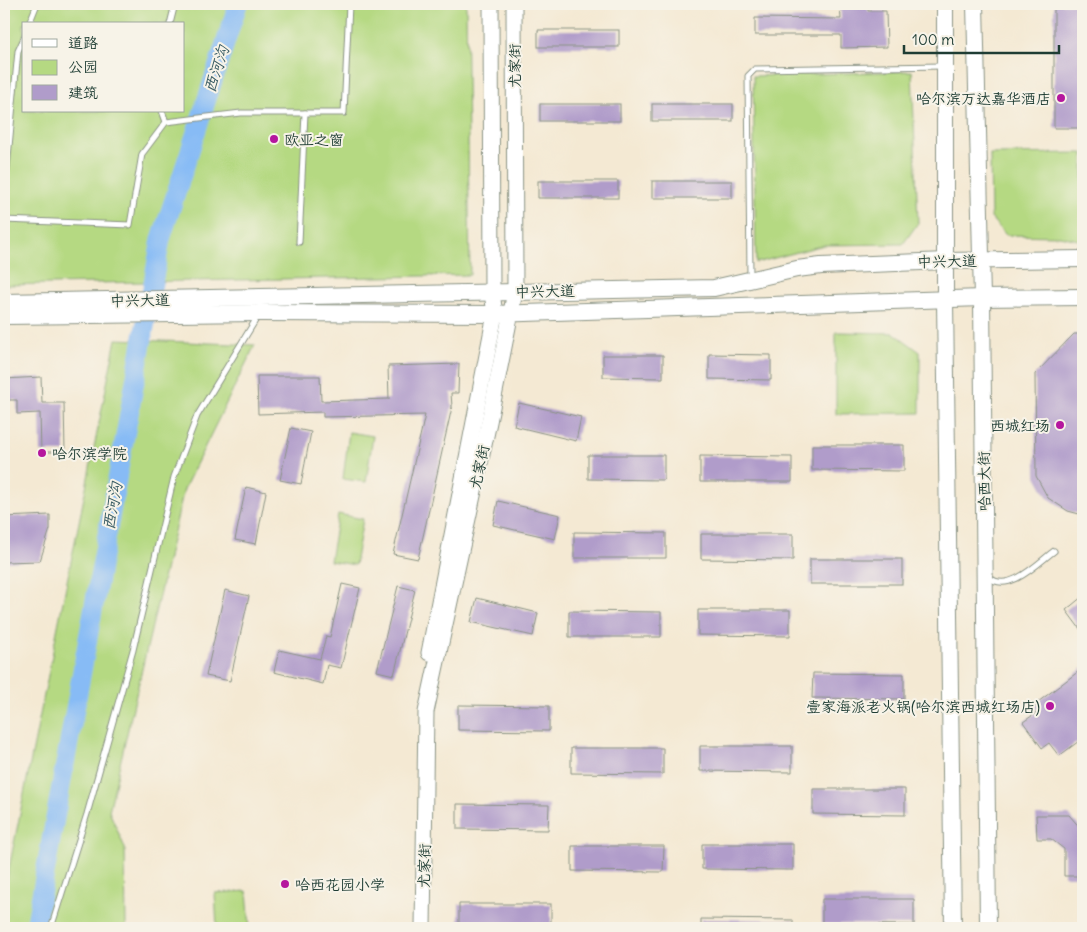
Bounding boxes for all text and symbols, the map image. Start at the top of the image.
legend [22,22,185,112]
scale bar [904,22,1060,54]
text: 100 m [912,30,954,49]
text: 道路 [68,33,98,52]
water label: 西河沟 [199,41,234,95]
street label: 尤家街 [505,43,524,89]
text: 公园 [68,57,98,76]
text: 建筑 [68,83,98,102]
place label: 哈尔滨万达嘉华酒店 [916,89,1051,108]
marker: 哈尔滨万达嘉华酒店 [1055,92,1067,104]
place label: 欧亚之窗 [284,130,344,149]
marker: 欧亚之窗 [268,133,280,145]
street label: 中兴大道 [917,251,977,271]
street label: 中兴大道 [515,281,575,301]
street label: 中兴大道 [110,290,170,310]
place label: 西城红场 [990,416,1050,435]
marker: 西城红场 [1054,419,1066,431]
street label: 尤家街 [465,443,493,491]
place label: 哈尔滨学院 [52,444,127,463]
marker: 哈尔滨学院 [36,447,48,459]
street label: 哈西大街 [974,451,994,511]
water label: 西河沟 [98,479,126,531]
place label: 壹家海派老火锅(哈尔滨西城红场店) [806,697,1040,716]
marker: 壹家海派老火锅(哈尔滨西城红场店) [1044,700,1056,712]
street label: 尤家街 [414,843,434,889]
place label: 哈西花园小学 [295,875,385,894]
marker: 哈西花园小学 [279,878,291,890]

